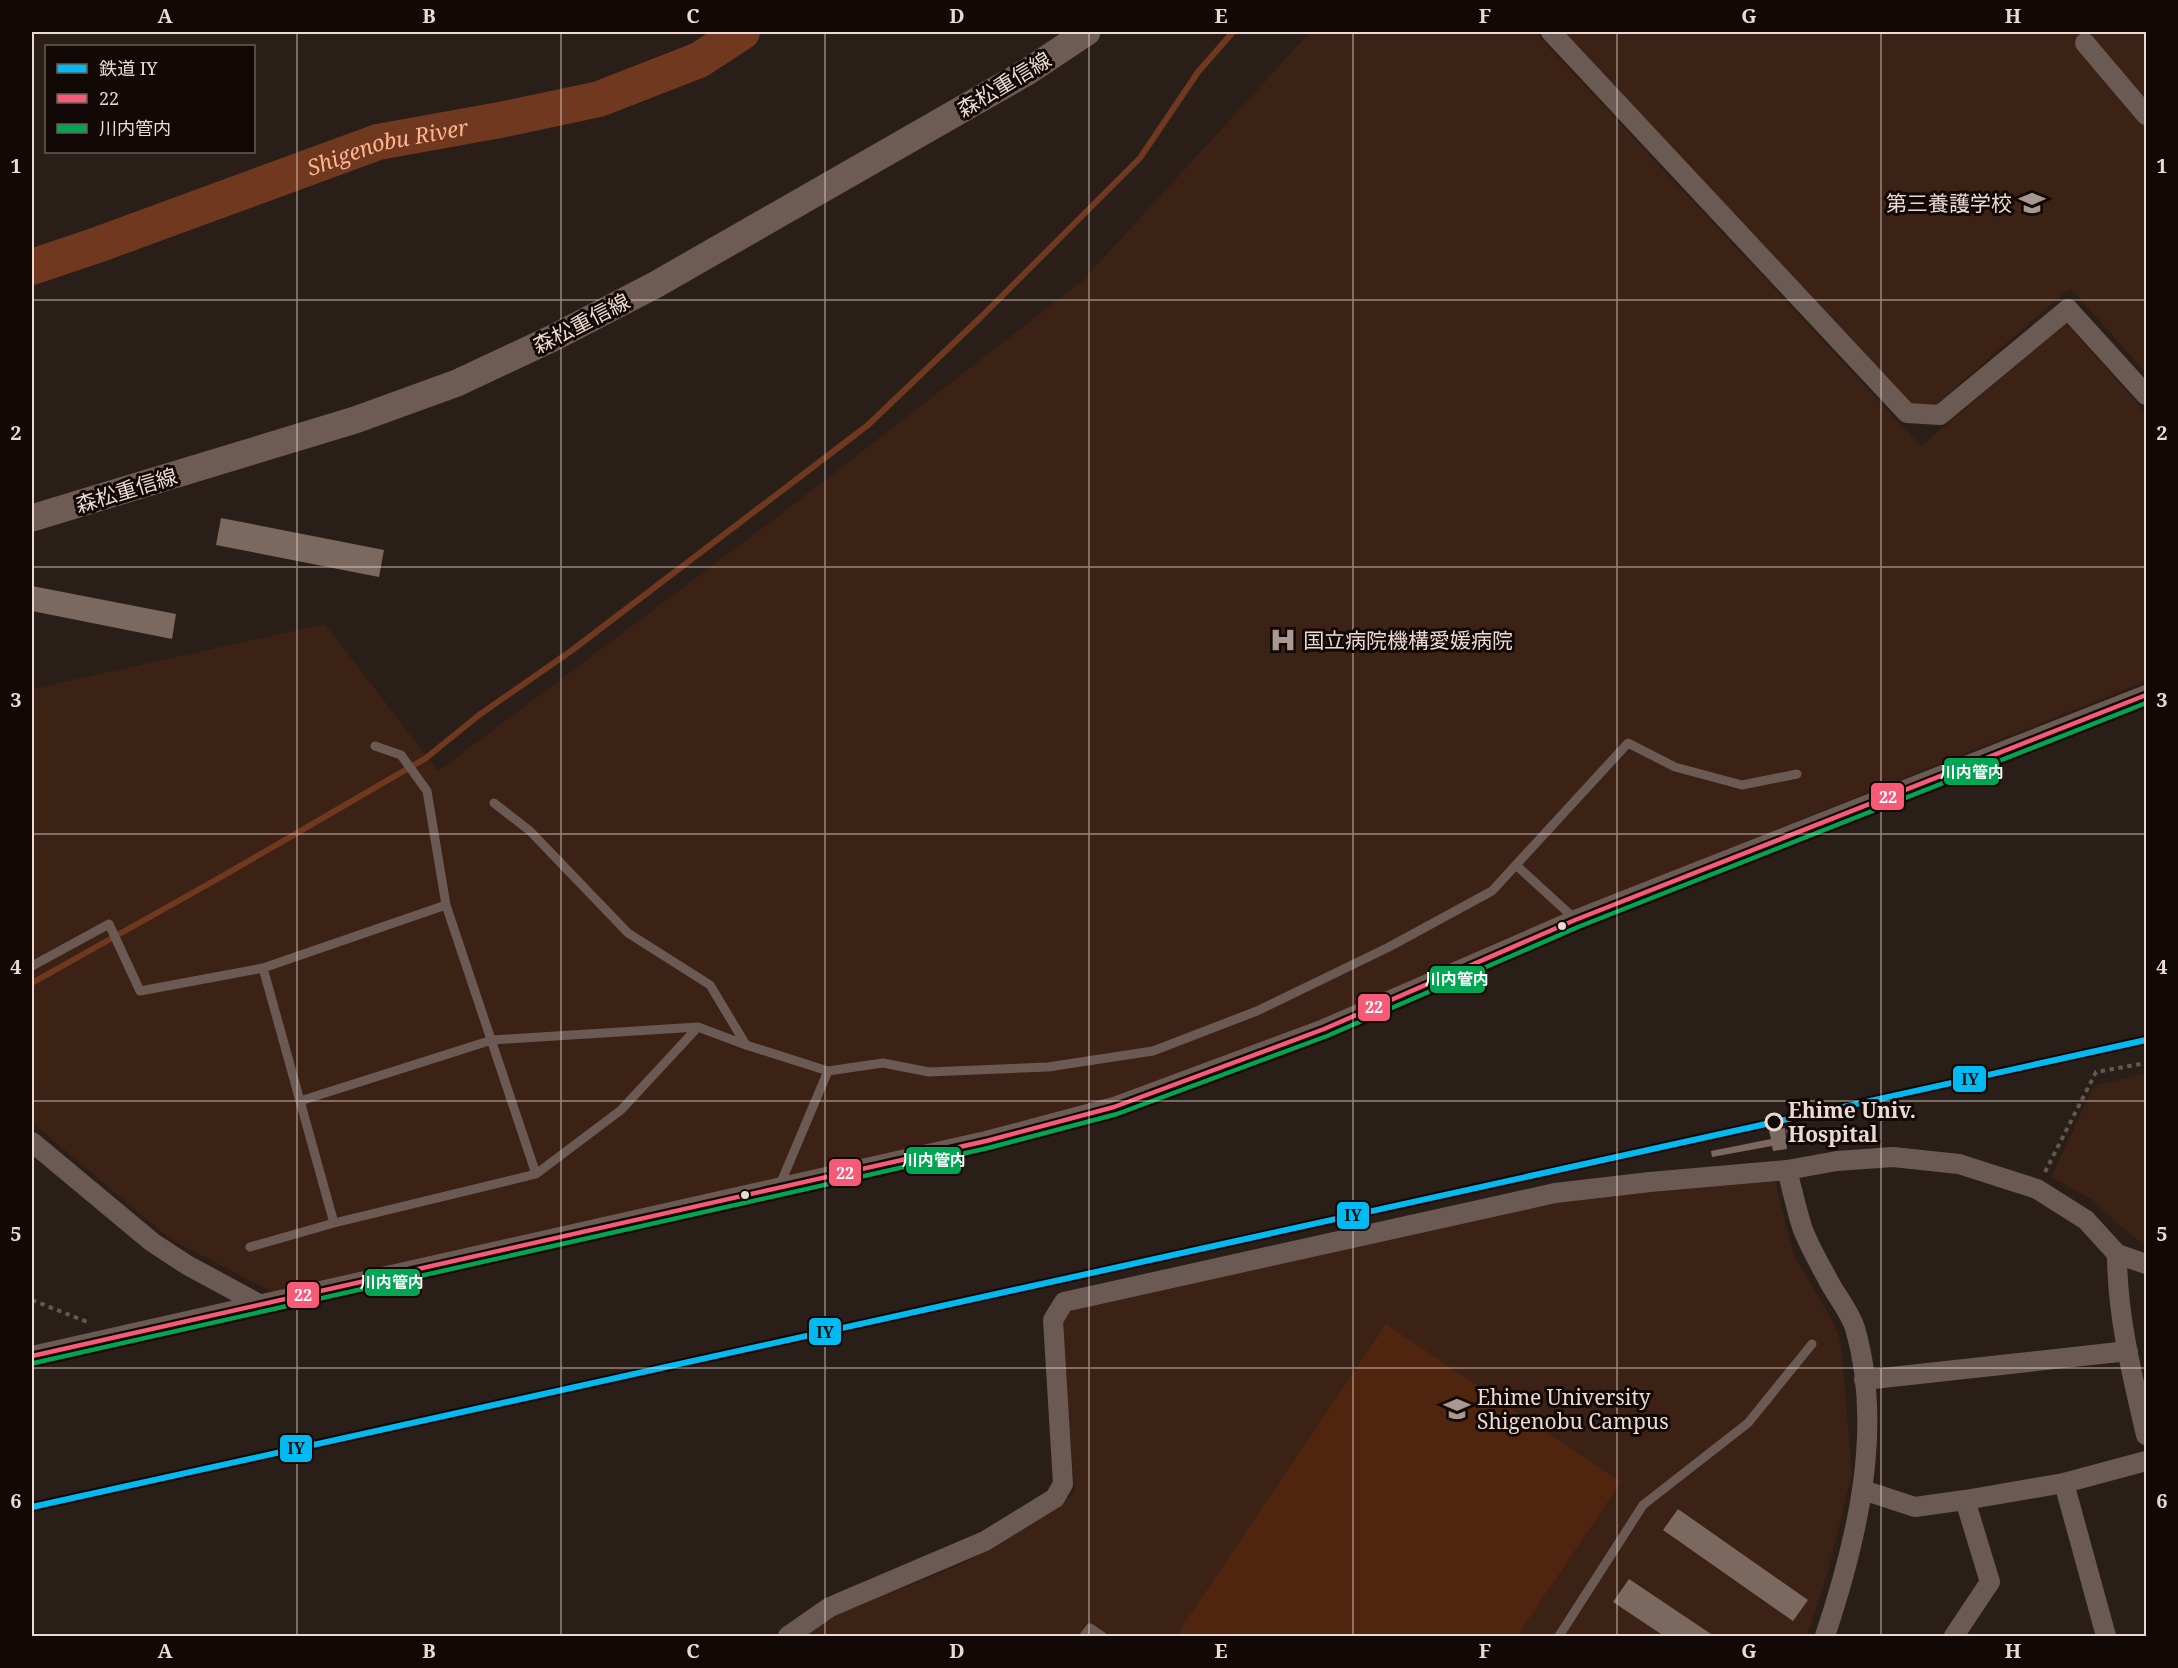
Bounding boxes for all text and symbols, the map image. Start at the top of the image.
text: A [157,2,173,29]
text: B [422,2,436,29]
text: C [686,2,700,29]
text: D [949,2,965,29]
text: E [1214,2,1228,29]
text: F [1479,2,1491,29]
text: G [1741,2,1757,29]
text: H [2005,2,2021,29]
legend [45,45,255,153]
street label: 森松重信線 [952,45,1056,123]
text: 鉄道 IY [99,56,158,80]
text: 22 [99,86,119,110]
water label: Shigenobu River [302,111,471,182]
text: 川内管内 [99,116,171,140]
text: 1 [10,152,22,179]
text: 1 [2156,152,2168,179]
school or university icon: 第三養護学校 [2017,188,2047,218]
place label: 第三養護学校 [1886,189,2012,217]
street label: 森松重信線 [528,287,634,359]
text: 2 [10,419,22,446]
text: 2 [2156,419,2168,446]
street label: 森松重信線 [72,461,180,519]
hospital icon: 国立病院機構愛媛病院 [1268,625,1298,655]
place label: 国立病院機構愛媛病院 [1303,626,1513,654]
text: 3 [10,686,22,713]
text: 3 [2156,686,2168,713]
line badge: 川内管内 [1943,757,2000,786]
text: 川内管内 [1940,761,2004,783]
line badge: 22 [1870,782,1905,811]
text: 22 [1879,786,1897,808]
unlabelled marker [1556,920,1568,932]
text: 4 [10,953,22,980]
text: 4 [2156,953,2168,980]
line badge: 川内管内 [1429,965,1486,994]
text: 川内管内 [1425,968,1489,990]
line badge: 22 [1357,993,1391,1022]
text: 22 [1365,996,1383,1018]
line badge: IY [1952,1065,1987,1093]
text: IY [1961,1068,1980,1090]
place label: Ehime Univ. Hospital [1788,1096,1916,1148]
marker: Ehime Univ. Hospital [1765,1113,1783,1131]
line badge: 川内管内 [905,1146,962,1175]
text: 川内管内 [902,1149,966,1171]
line badge: 22 [828,1158,862,1187]
text: 22 [836,1162,854,1184]
unlabelled marker [739,1189,751,1201]
line badge: IY [1336,1201,1370,1230]
text: IY [1344,1204,1363,1226]
text: 5 [10,1220,22,1247]
text: 5 [2156,1220,2168,1247]
line badge: 川内管内 [364,1268,421,1297]
text: 川内管内 [360,1271,424,1293]
line badge: 22 [286,1281,320,1309]
text: 22 [294,1284,312,1306]
line badge: IY [808,1317,842,1346]
text: IY [816,1321,835,1343]
place label: Ehime University Shigenobu Campus [1477,1383,1669,1435]
school or university icon: Ehime University Shigenobu Campus [1442,1394,1472,1424]
line badge: IY [279,1434,313,1463]
text: IY [287,1437,306,1459]
text: 6 [10,1487,22,1514]
text: 6 [2156,1487,2168,1514]
text: A [157,1637,173,1664]
text: B [422,1637,436,1664]
text: C [686,1637,700,1664]
text: D [949,1637,965,1664]
text: E [1214,1637,1228,1664]
text: F [1479,1637,1491,1664]
text: G [1741,1637,1757,1664]
text: H [2005,1637,2021,1664]

